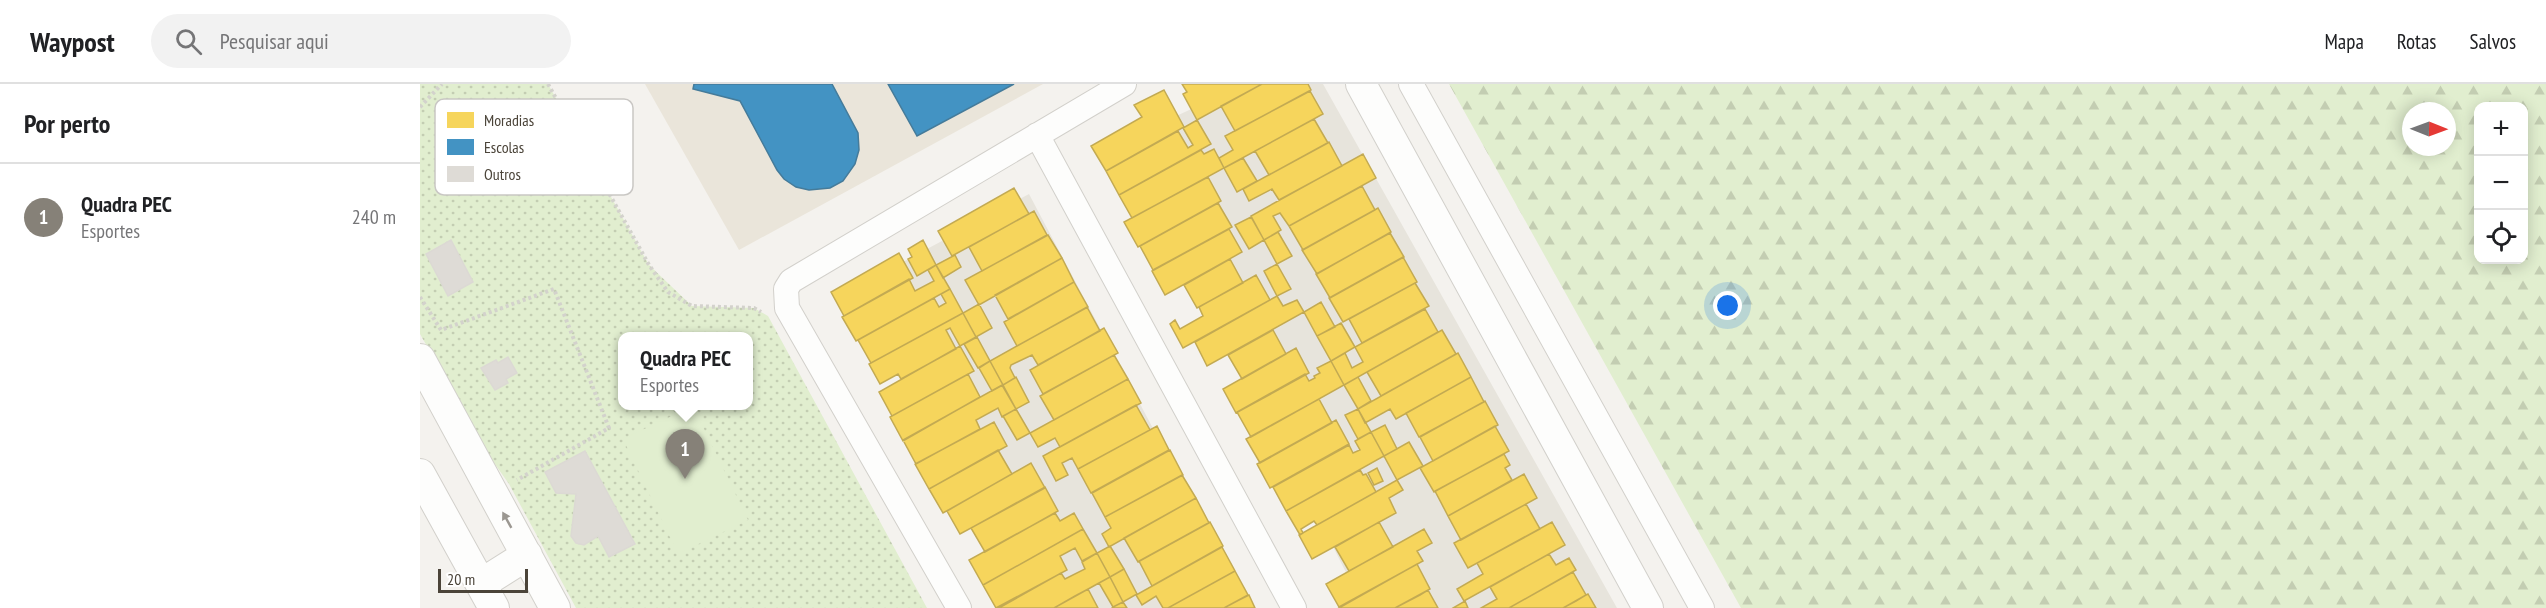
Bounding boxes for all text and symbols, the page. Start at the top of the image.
search box [151,14,571,68]
text: Waypost [30,23,115,60]
icon: search [172,25,205,58]
text: Pesquisar aqui [220,27,329,55]
text: Mapa [2324,28,2364,55]
text: Rotas [2397,28,2436,55]
text: Salvos [2469,28,2516,55]
legend [435,99,633,195]
north arrow [2402,102,2456,156]
map controls [2474,102,2528,264]
button: + [2474,102,2528,156]
text: Por perto [24,107,110,140]
text: Moradias [484,110,534,130]
text: Escolas [484,137,524,157]
button: − [2474,156,2528,210]
text: Outros [484,164,521,184]
text: Quadra PEC [81,190,172,218]
text: 1 [39,204,48,230]
text: 240 m [352,204,396,230]
button: locate [2474,210,2528,264]
text: Esportes [81,218,140,244]
your location [1713,291,1742,320]
popup [618,332,753,410]
text: Quadra PEC [640,344,731,372]
text: Esportes [640,372,699,398]
pin: 1 [666,430,704,479]
one-way arrow [502,511,512,528]
scale bar [438,566,528,594]
text: 20 m [447,569,475,589]

